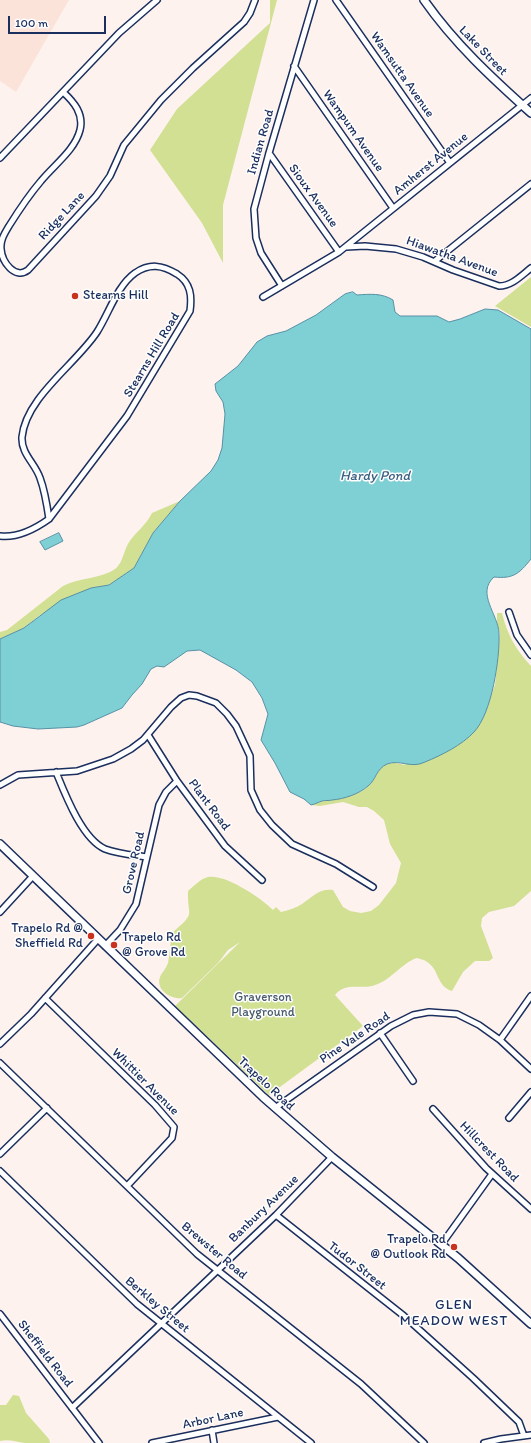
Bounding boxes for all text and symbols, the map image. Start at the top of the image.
scale bar [10,8,108,34]
text: 100 m [15,16,48,30]
street label: Lake Street [455,23,511,79]
street label: Wamsutta Avenue [367,29,437,121]
street label: Wampum Avenue [319,87,387,175]
street label: Indian Road [244,108,278,176]
street label: Amherst Avenue [391,129,471,199]
street label: Sioux Avenue [285,161,341,231]
street label: Ridge Lane [36,188,88,244]
street label: Hiawatha Avenue [404,233,500,281]
place label: Stearns Hill [83,288,148,304]
marker: Stearns Hill [70,291,80,301]
street label: Stearns Hill Road [120,310,184,400]
water label: Hardy Pond [340,468,410,484]
street label: Plant Road [185,776,233,834]
street label: Grove Road [119,830,149,896]
place label: Trapelo Rd @ Sheffield Rd [11,921,83,952]
place label: Trapelo Rd @ Grove Rd [122,930,186,961]
marker: Trapelo Rd @ Sheffield Rd [86,931,96,941]
marker: Trapelo Rd @ Grove Rd [109,940,119,950]
park label: Graverson Playground [231,990,295,1021]
street label: Pine Vale Road [317,1009,393,1067]
street label: Whittier Avenue [108,1045,182,1119]
street label: Trapelo Road [234,1054,298,1114]
street label: Hillcrest Road [456,1118,522,1186]
street label: Banbury Avenue [226,1172,302,1246]
street label: Brewster Road [178,1219,250,1283]
place label: Trapelo Rd @ Outlook Rd [370,1232,446,1263]
street label: Tudor Street [325,1238,389,1294]
marker: Trapelo Rd @ Outlook Rd [449,1242,459,1252]
street label: Berkley Street [121,1273,193,1337]
district label: GLEN MEADOW WEST [400,1297,508,1330]
street label: Sheffield Road [14,1317,76,1391]
street label: Arbor Lane [181,1405,245,1433]

